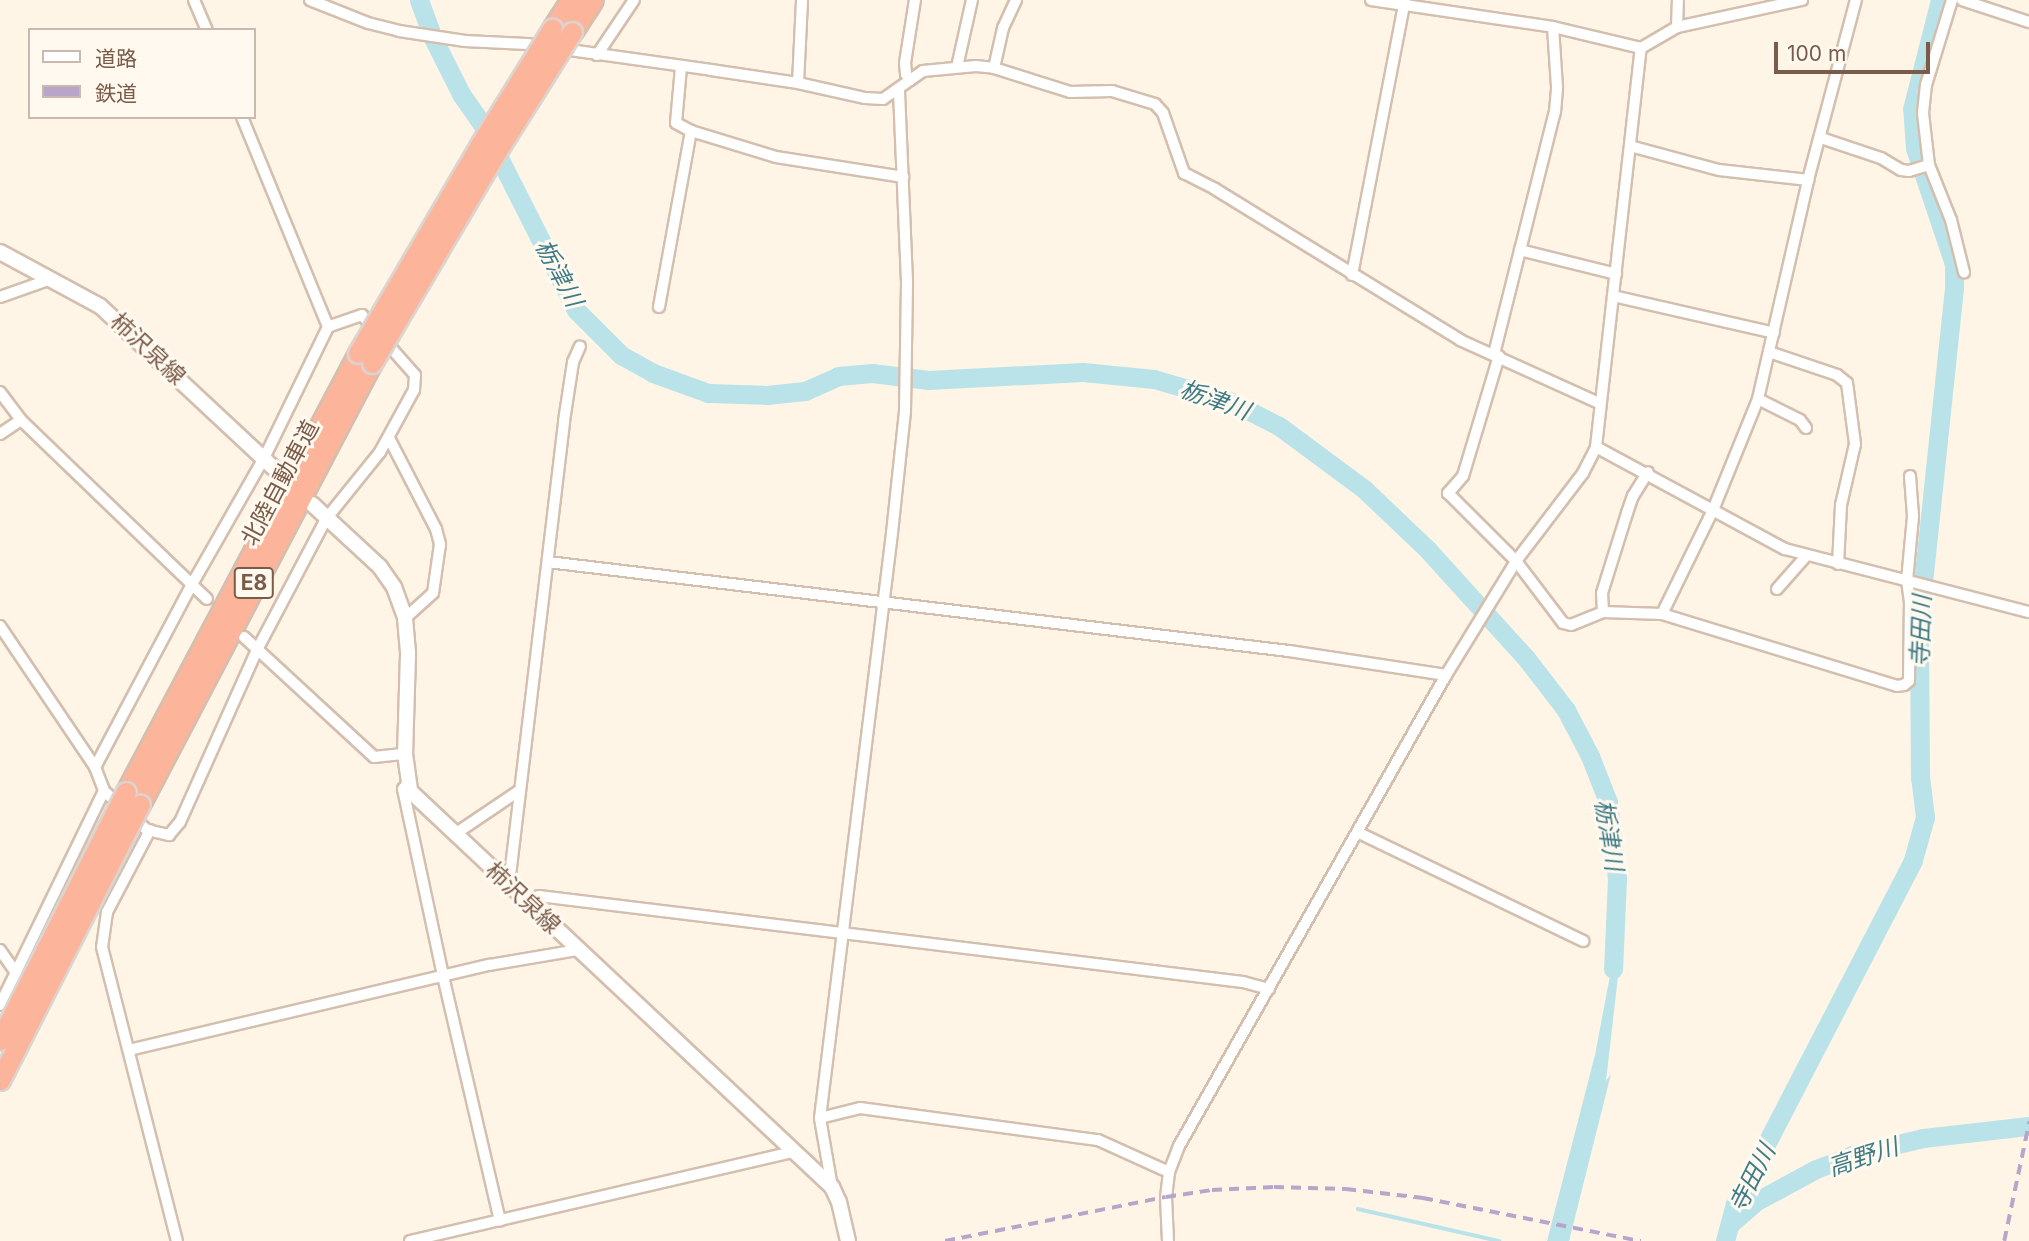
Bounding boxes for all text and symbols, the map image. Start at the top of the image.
legend [28,28,256,119]
scale bar [1777,28,1933,72]
text: 100 m [1787,41,1846,66]
text: 道路 [95,46,137,71]
text: 鉄道 [95,81,137,106]
water label: 栃津川 [529,234,589,312]
street label: 柿沢泉線 [105,308,191,390]
water label: 栃津川 [1176,374,1254,426]
street label: 北陸自動車道 [235,416,325,550]
road number: E8 [233,566,275,600]
water label: 寺田川 [1905,595,1937,667]
water label: 栃津川 [1589,797,1629,873]
street label: 柿沢泉線 [480,857,566,939]
water label: 高野川 [1824,1132,1902,1182]
water label: 寺田川 [1723,1139,1781,1217]

